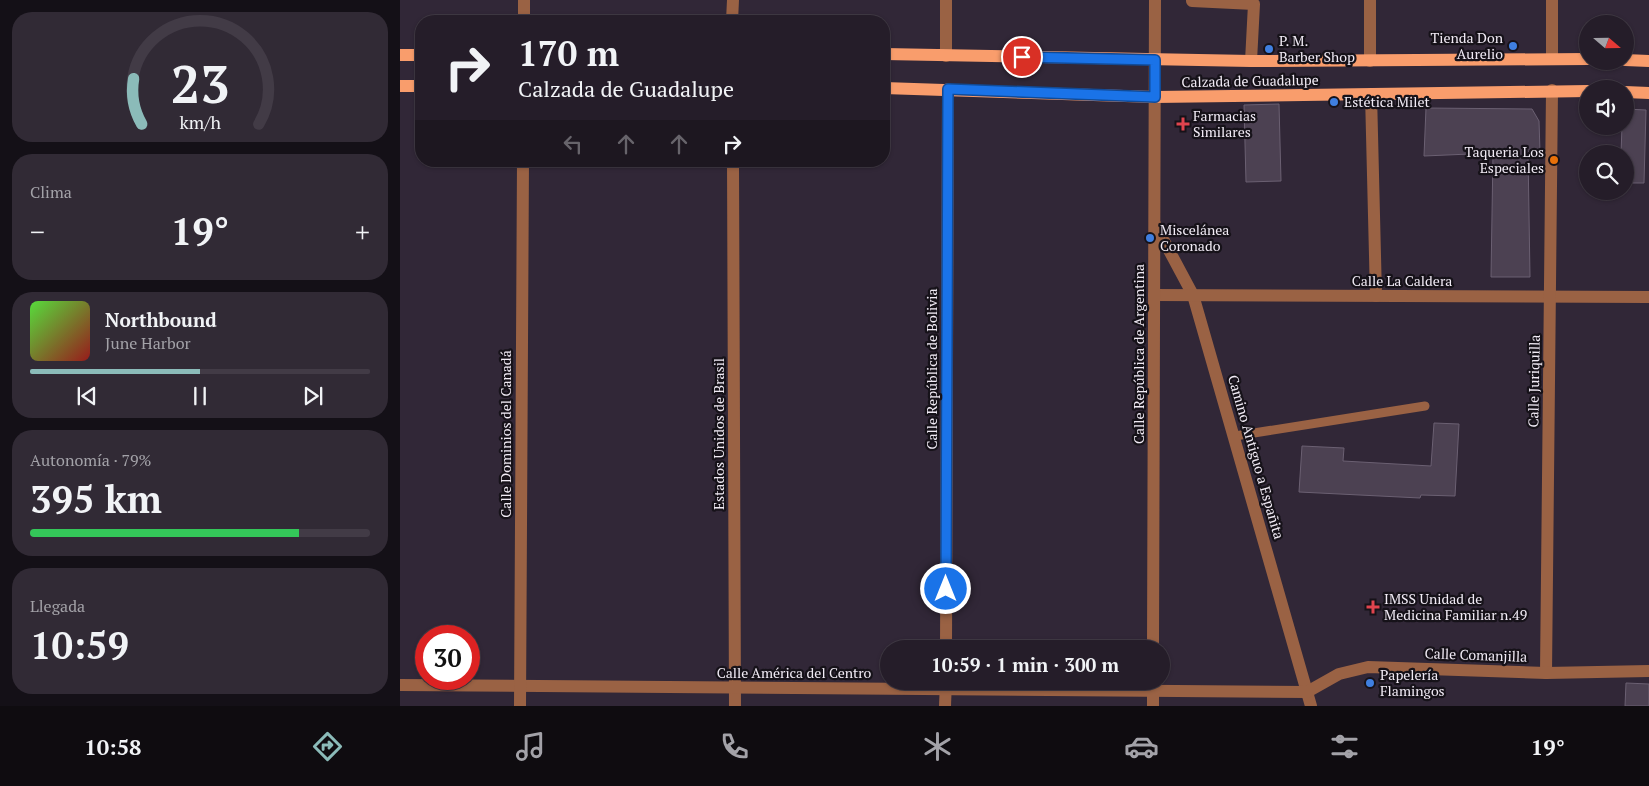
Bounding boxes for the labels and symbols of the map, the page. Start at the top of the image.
north arrow [1579,15,1634,70]
place label: Tienda Don Aurelio [1431,28,1504,63]
place label: P. M. Barber Shop [1279,31,1355,66]
pin [1001,36,1043,78]
marker: Tienda Don Aurelio [1507,40,1519,52]
marker: P. M. Barber Shop [1263,43,1275,55]
street label: Calzada de Guadalupe [1181,70,1319,91]
place label: Estética Milet [1344,92,1430,111]
marker: Estética Milet [1328,96,1340,108]
place label: Farmacias Similares [1193,106,1256,141]
marker: Farmacias Similares [1177,118,1189,130]
place label: Taqueria Los Especiales [1464,142,1544,177]
marker: Taqueria Los Especiales [1548,154,1560,166]
place label: Miscelánea Coronado [1160,220,1229,255]
marker: Miscelánea Coronado [1144,232,1156,244]
street label: Calle República de Argentina [1129,264,1148,444]
street label: Calle La Caldera [1352,271,1452,290]
street label: Calle República de Bolivia [922,288,941,450]
street label: Calle Juriquilla [1523,334,1544,428]
street label: Calle Dominios del Canadá [496,350,515,518]
street label: Estados Unidos de Brasil [709,358,728,510]
street label: Camino Antiguo a Españita [1224,373,1289,541]
position arrow [919,562,971,614]
place label: IMSS Unidad de Medicina Familiar n.49 [1384,589,1527,624]
marker: IMSS Unidad de Medicina Familiar n.49 [1366,600,1380,614]
speed limit sign: 30 [415,625,480,690]
street label: Calle Comanjilla [1424,643,1528,666]
street label: Calle América del Centro [717,663,872,682]
place label: Papelería Flamingos [1380,665,1445,700]
marker: Papelería Flamingos [1364,677,1376,689]

